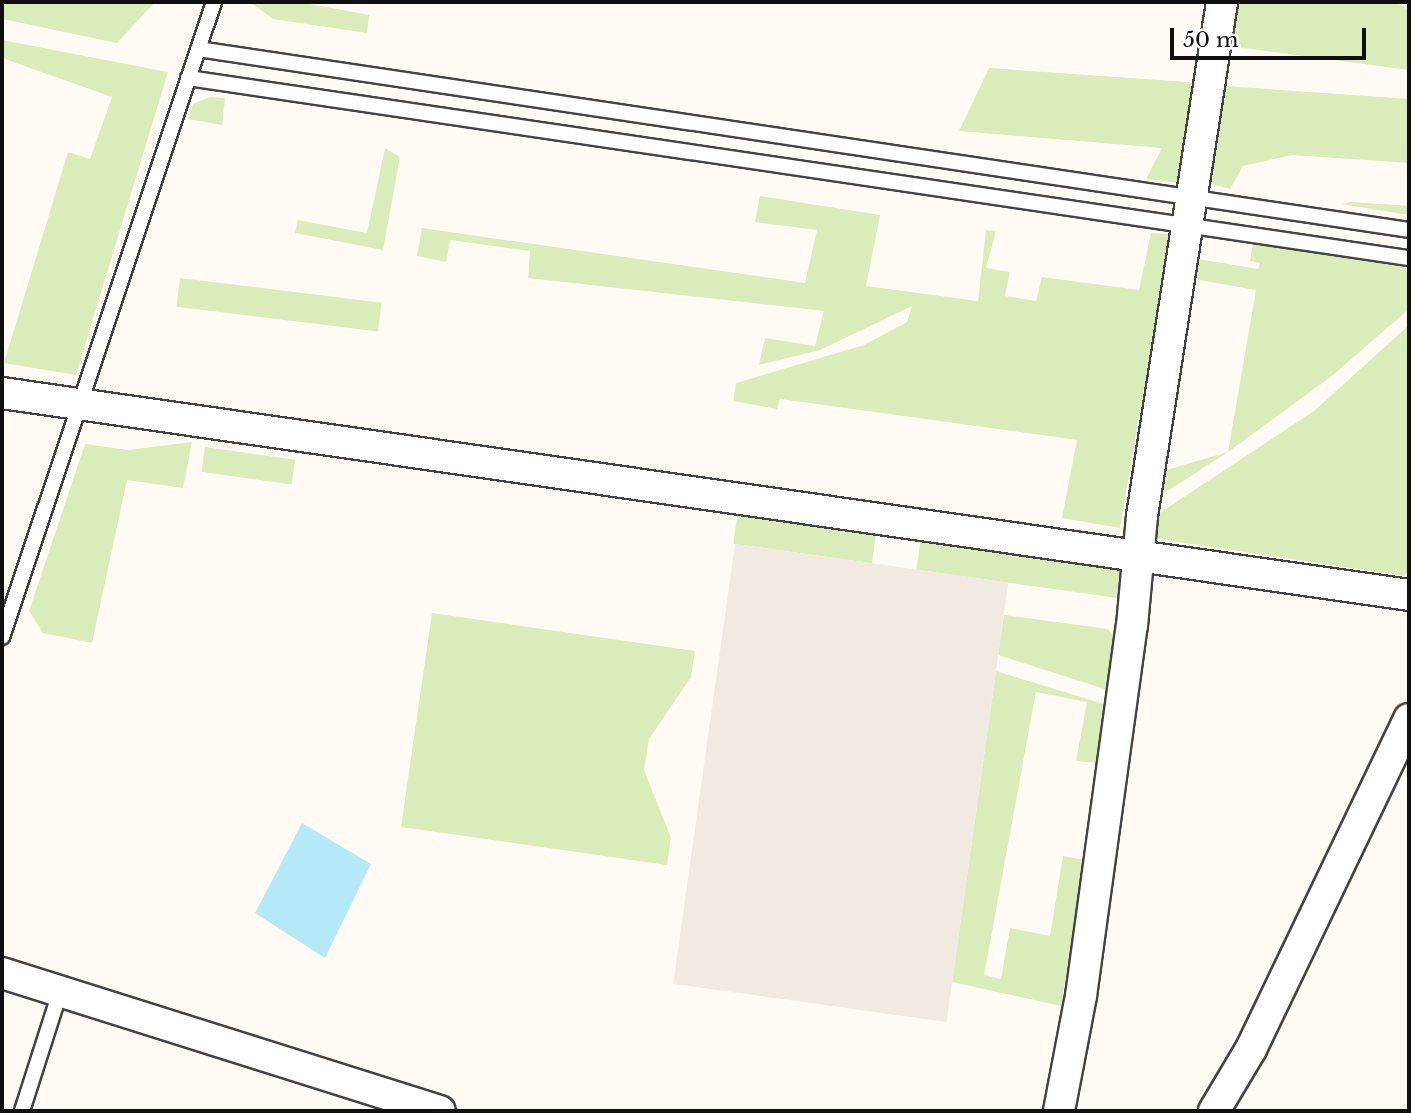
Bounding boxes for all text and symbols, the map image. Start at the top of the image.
scale bar [1173,14,1369,58]
text: 50 m [1183,27,1238,53]

